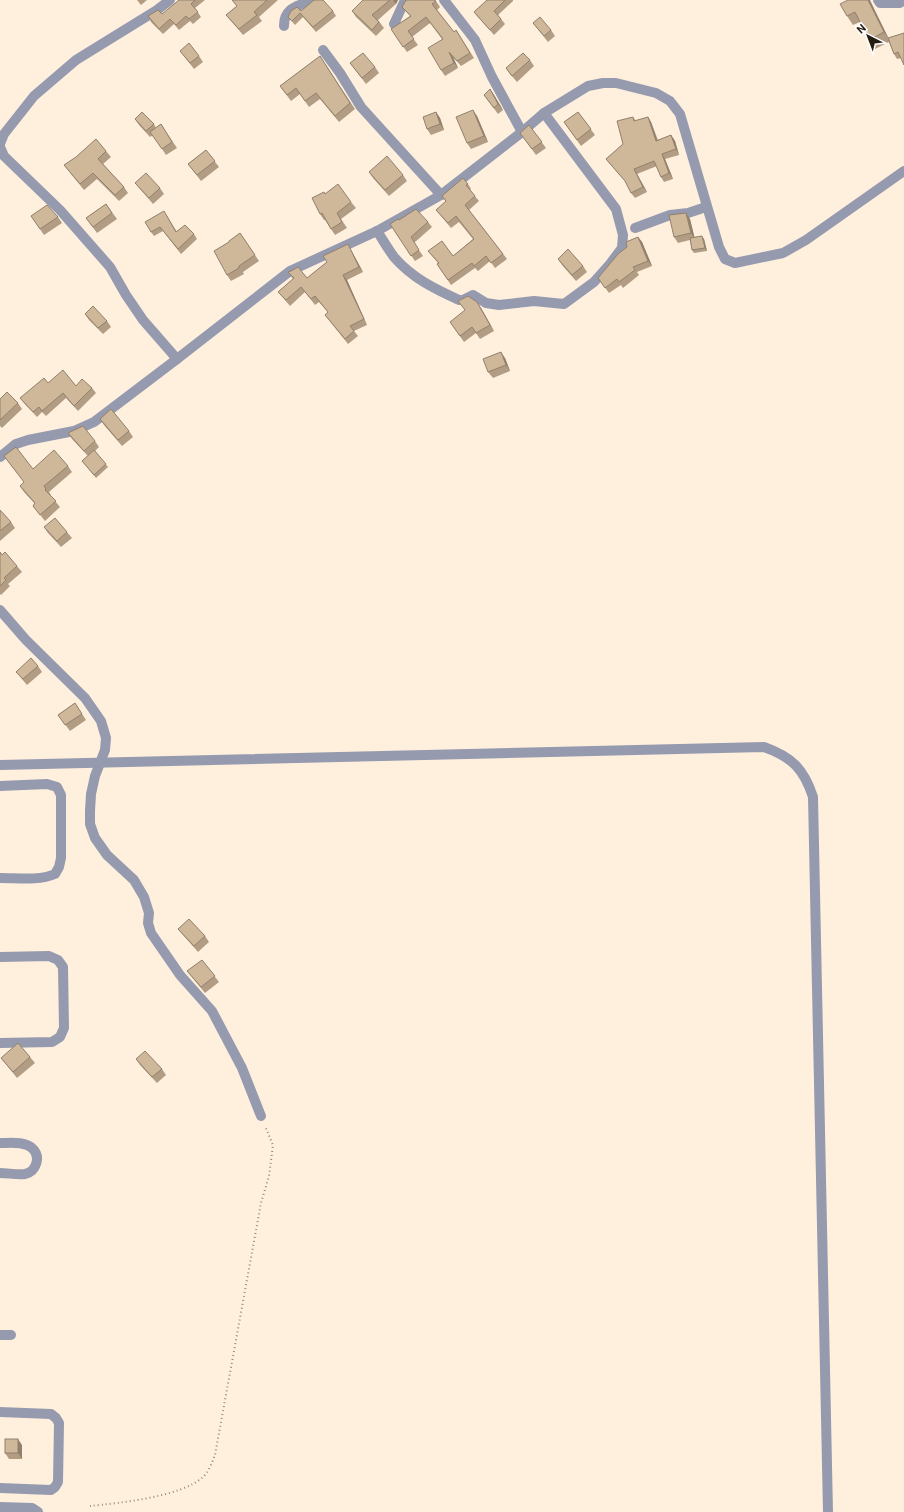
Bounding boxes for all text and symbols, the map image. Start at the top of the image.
north arrow [848,16,888,56]
text: N [854,21,869,36]

